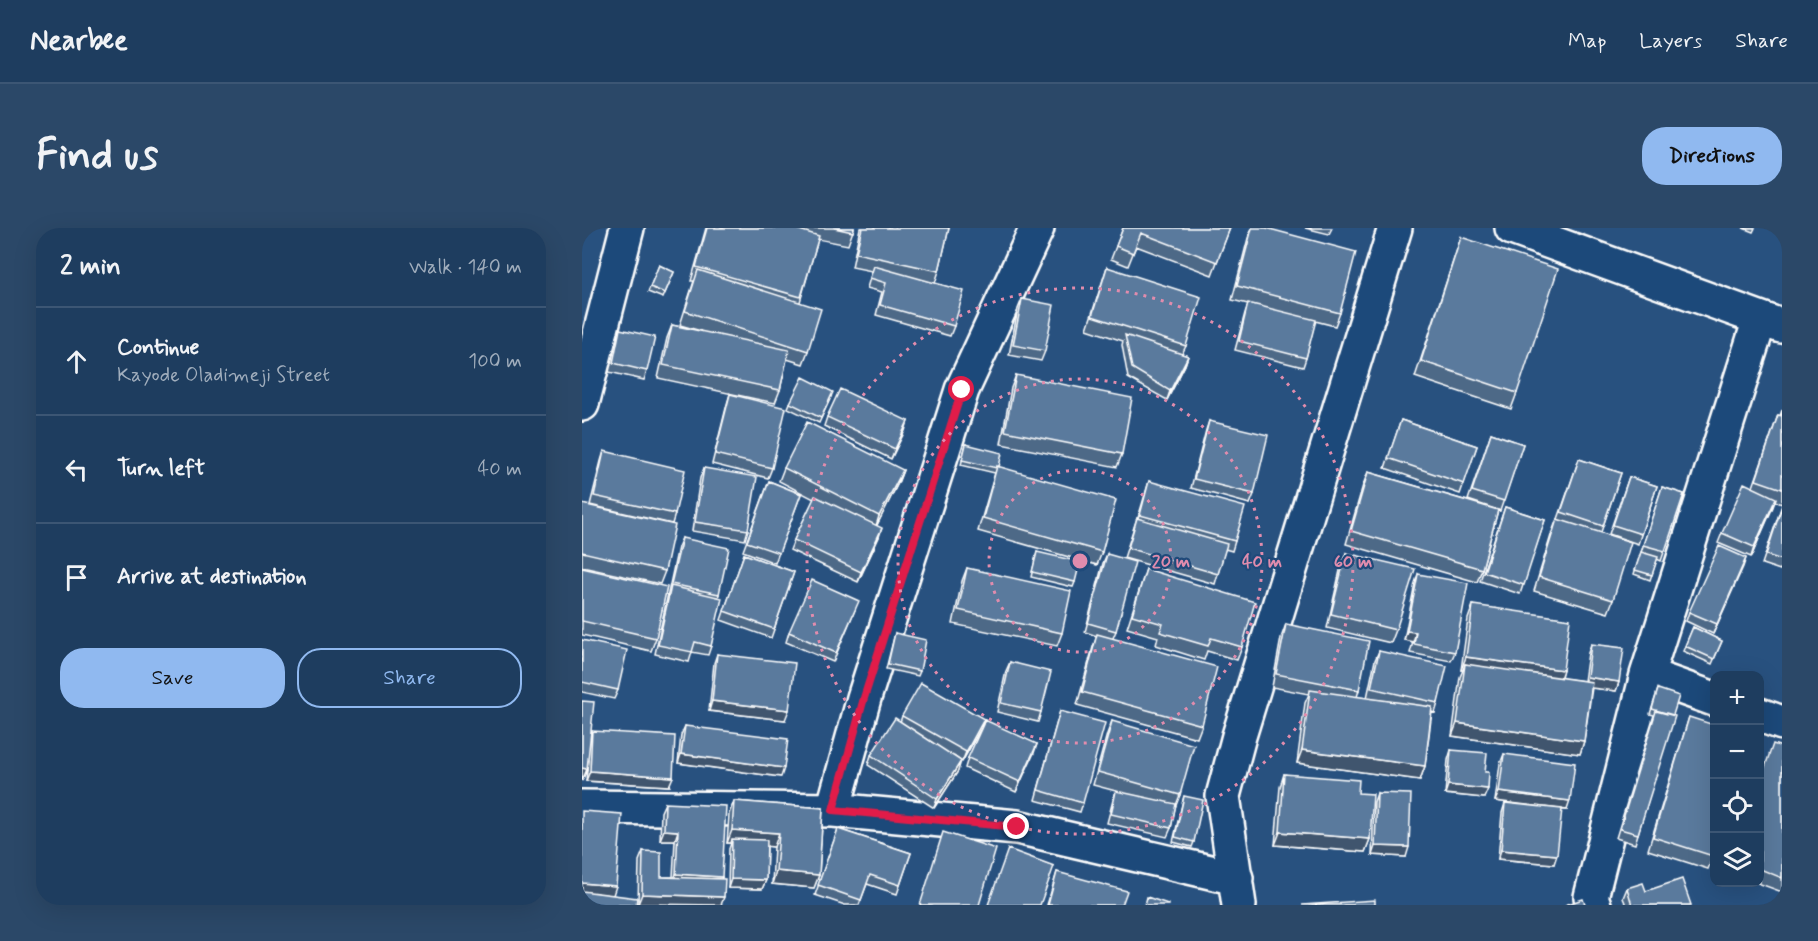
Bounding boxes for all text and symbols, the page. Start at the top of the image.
text: Nearbee [30,23,128,60]
text: Map [1568,27,1606,55]
text: Layers [1639,27,1702,55]
text: Share [1735,27,1788,55]
button: Directions [1642,127,1782,185]
text: Find us [36,129,158,184]
text: 2 min [60,250,121,284]
text: Walk · 140 m [409,254,522,281]
text: Continue [117,334,199,362]
icon: ahead [60,345,93,378]
text: 100 m [468,348,522,375]
text: Kayode Oladimeji Street [117,362,330,389]
route start [948,376,974,402]
icon: left [60,453,93,486]
text: Turn left [117,455,205,483]
text: 40 m [478,456,522,483]
text: 20 m [1152,550,1190,574]
text: 40 m [1242,550,1282,574]
text: 60 m [1334,550,1372,574]
centre of rings [1070,551,1090,571]
icon: arrive [60,561,93,594]
text: Arrive at destination [117,563,307,591]
button: Save [60,648,285,708]
button: Share [297,648,522,708]
map controls [1710,671,1764,887]
button: + [1710,671,1764,725]
button: − [1710,725,1764,779]
button: locate [1710,779,1764,833]
route end [1003,813,1029,839]
button: layers [1710,833,1764,887]

